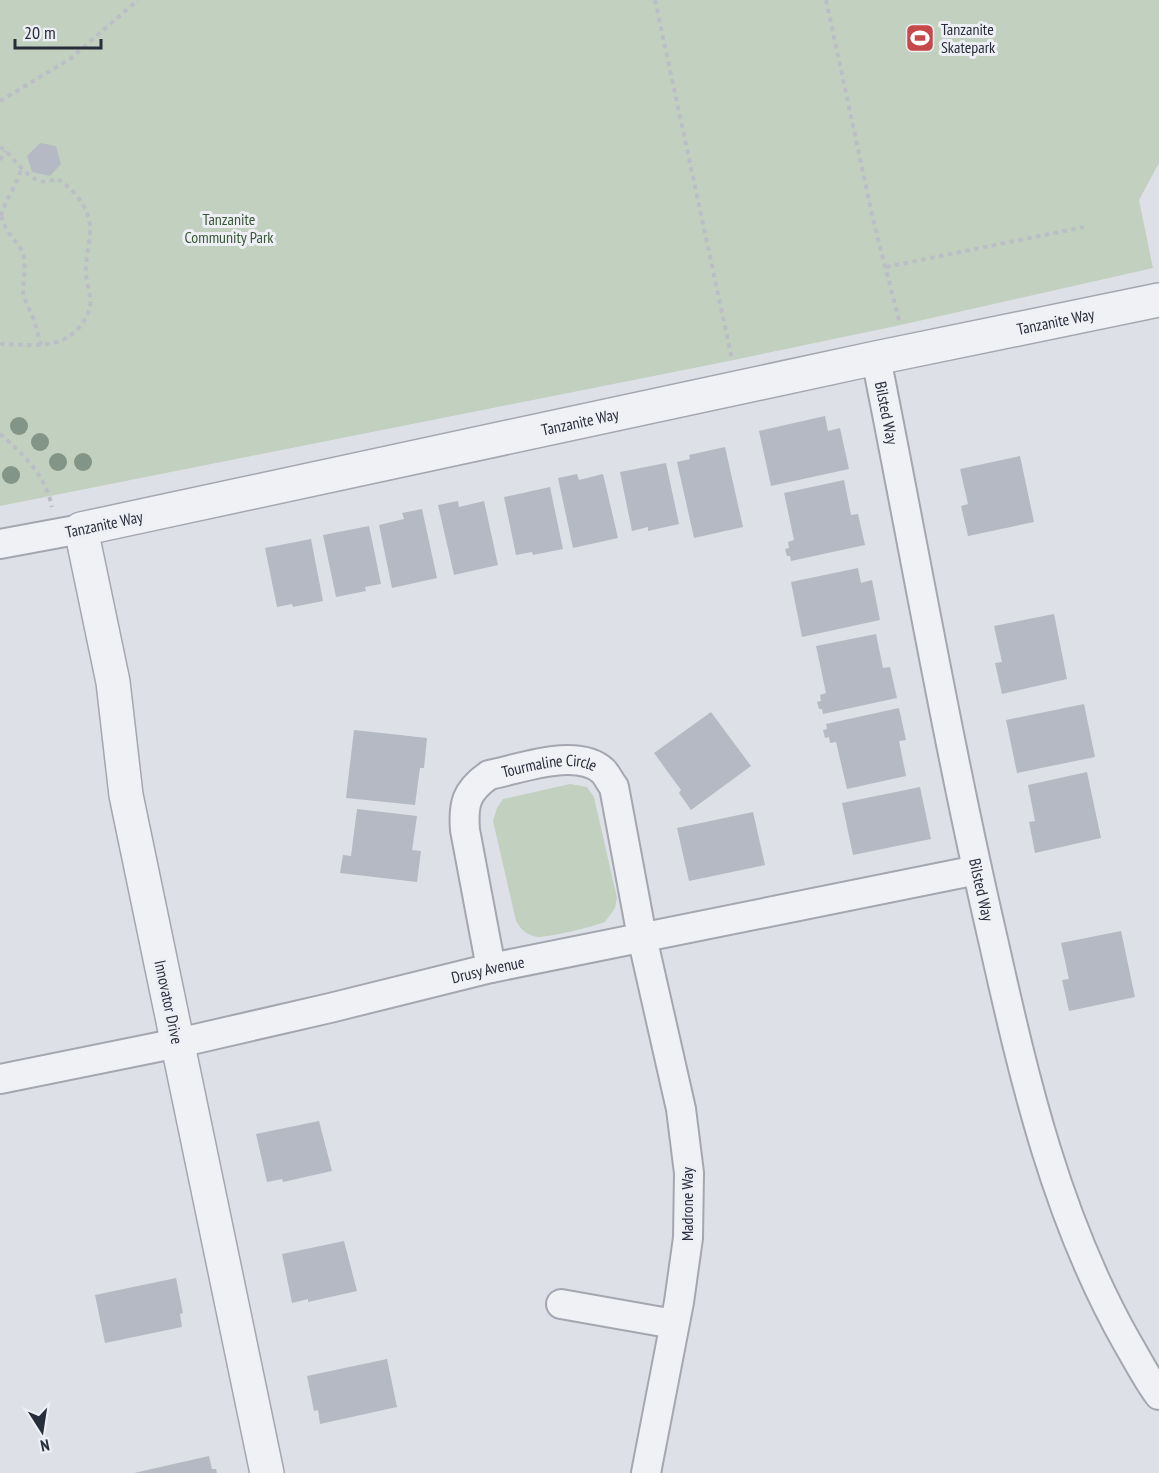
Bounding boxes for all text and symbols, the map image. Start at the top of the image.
scale bar [15,12,100,50]
place label: Tanzanite Skatepark [941,19,996,57]
text: 20 m [24,21,56,44]
sports icon: Tanzanite Skatepark [904,22,936,54]
park label: Tanzanite Community Park [184,209,274,247]
street label: Tanzanite Way [1015,304,1096,339]
street label: Bilsted Way [871,380,903,446]
street label: Tanzanite Way [539,404,621,440]
street label: Tanzanite Way [64,506,144,542]
street label: Tourmaline Circle [500,750,600,782]
street label: Bilsted Way [965,856,998,923]
street label: Drusy Avenue [449,952,526,987]
street label: Innovator Drive [150,958,188,1046]
street label: Madrone Way [677,1167,697,1241]
north arrow [12,1401,72,1461]
text: N [39,1435,51,1456]

